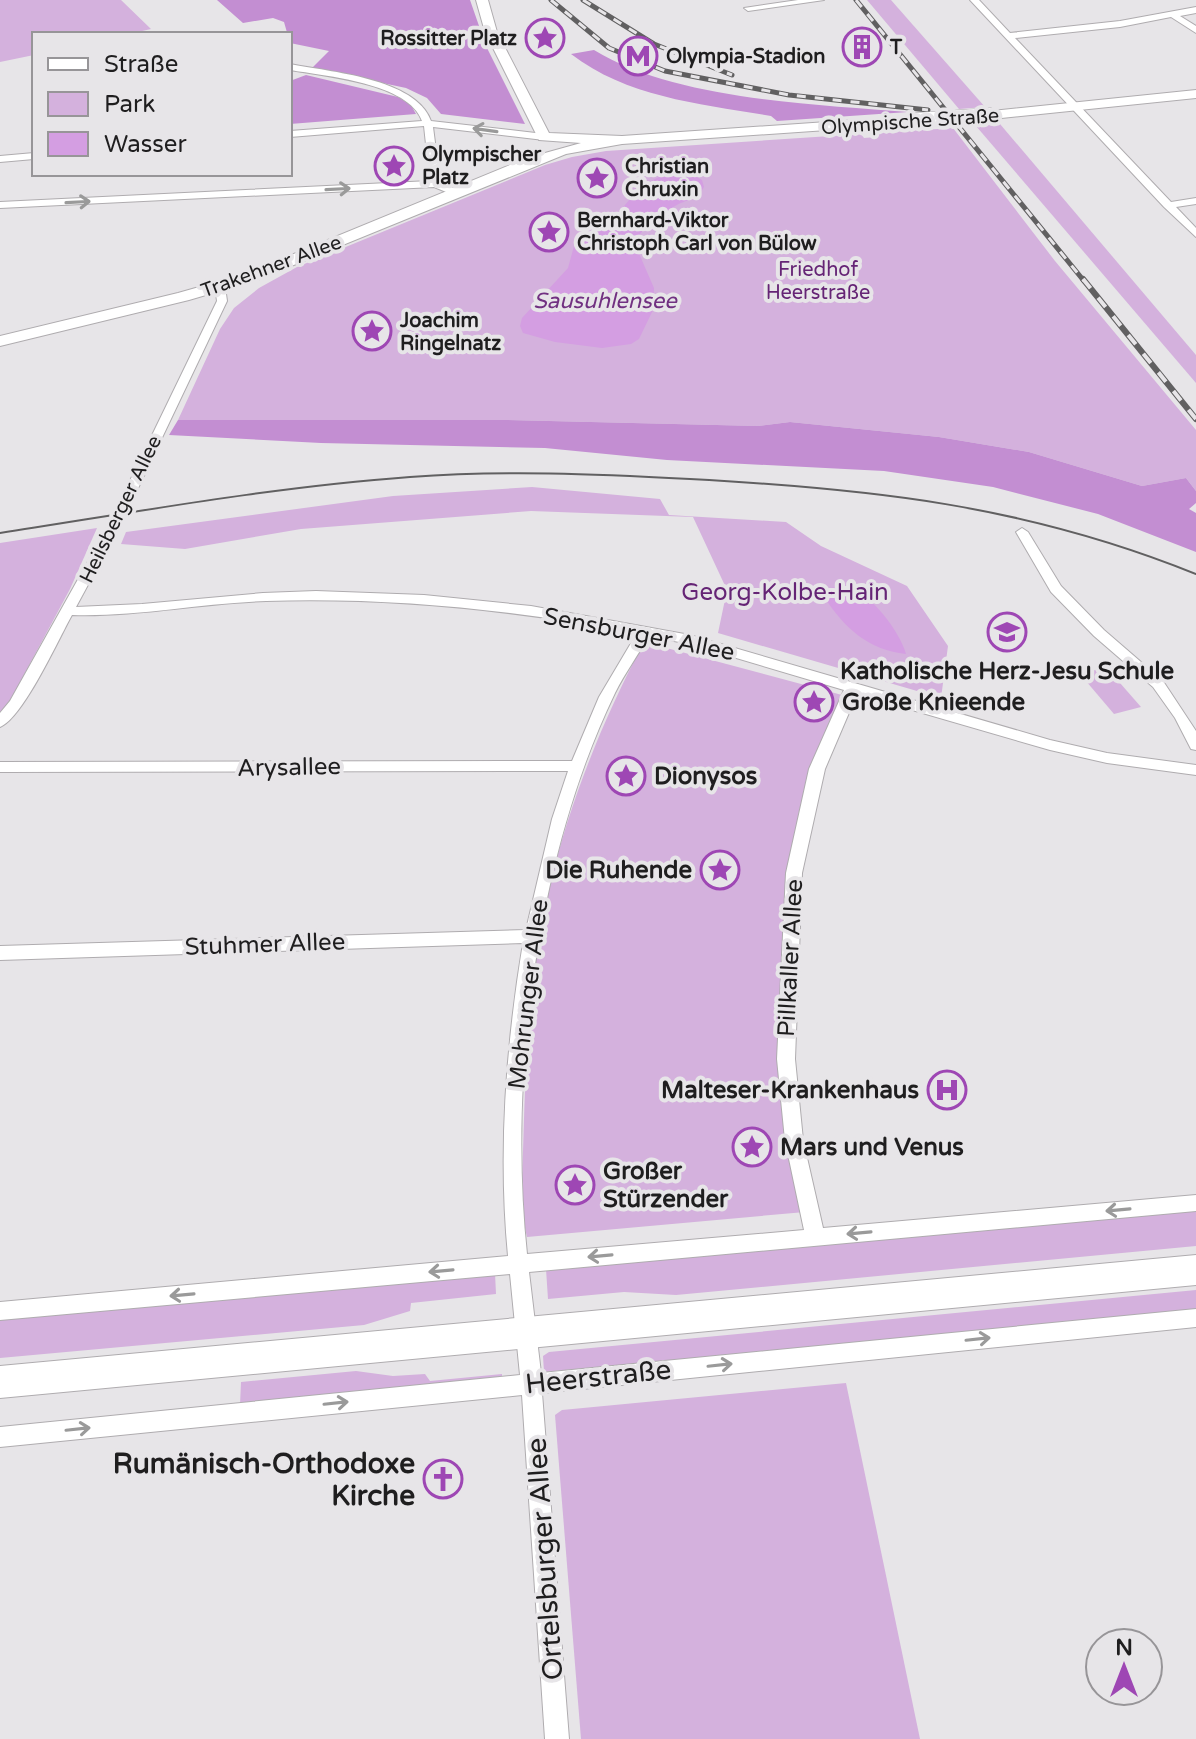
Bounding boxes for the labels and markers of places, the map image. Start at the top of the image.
place icon: Rossitter Platz [524,17,566,59]
building icon: T [841,26,883,68]
place label: Rossitter Platz [380,27,517,51]
metro station icon: Olympia-Stadion [617,35,659,77]
place label: T [889,36,903,60]
place label: Olympia-Stadion [666,45,825,69]
place label: Olympischer Platz [422,143,541,190]
place icon: Olympischer Platz [373,145,415,187]
place label: Christian Chruxin [625,155,709,202]
place icon: Christian Chruxin [576,157,618,199]
place label: Bernhard-Viktor Christoph Carl von Bülow [577,209,817,256]
place icon: Bernhard-Viktor Christoph Carl von Bülow [528,211,570,253]
place label: Joachim Ringelnatz [399,309,501,356]
place icon: Joachim Ringelnatz [351,310,393,352]
school or university icon: Katholische Herz-Jesu Schule [986,611,1028,653]
place label: Katholische Herz-Jesu Schule [840,657,1174,686]
place icon: Große Knieende [793,681,835,723]
place label: Große Knieende [842,688,1026,717]
place icon: Dionysos [605,755,647,797]
place label: Dionysos [654,762,757,791]
place icon: Die Ruhende [699,849,741,891]
place label: Die Ruhende [545,856,692,885]
hospital icon: Malteser-Krankenhaus [926,1069,968,1111]
place label: Malteser-Krankenhaus [661,1076,919,1105]
place icon: Mars und Venus [731,1126,773,1168]
place label: Mars und Venus [780,1133,964,1162]
place label: Großer Stürzender [603,1157,729,1214]
place icon: Großer Stürzender [554,1164,596,1206]
place label: Rumänisch-Orthodoxe Kirche [113,1447,415,1513]
church icon: Rumänisch-Orthodoxe Kirche [422,1458,464,1500]

